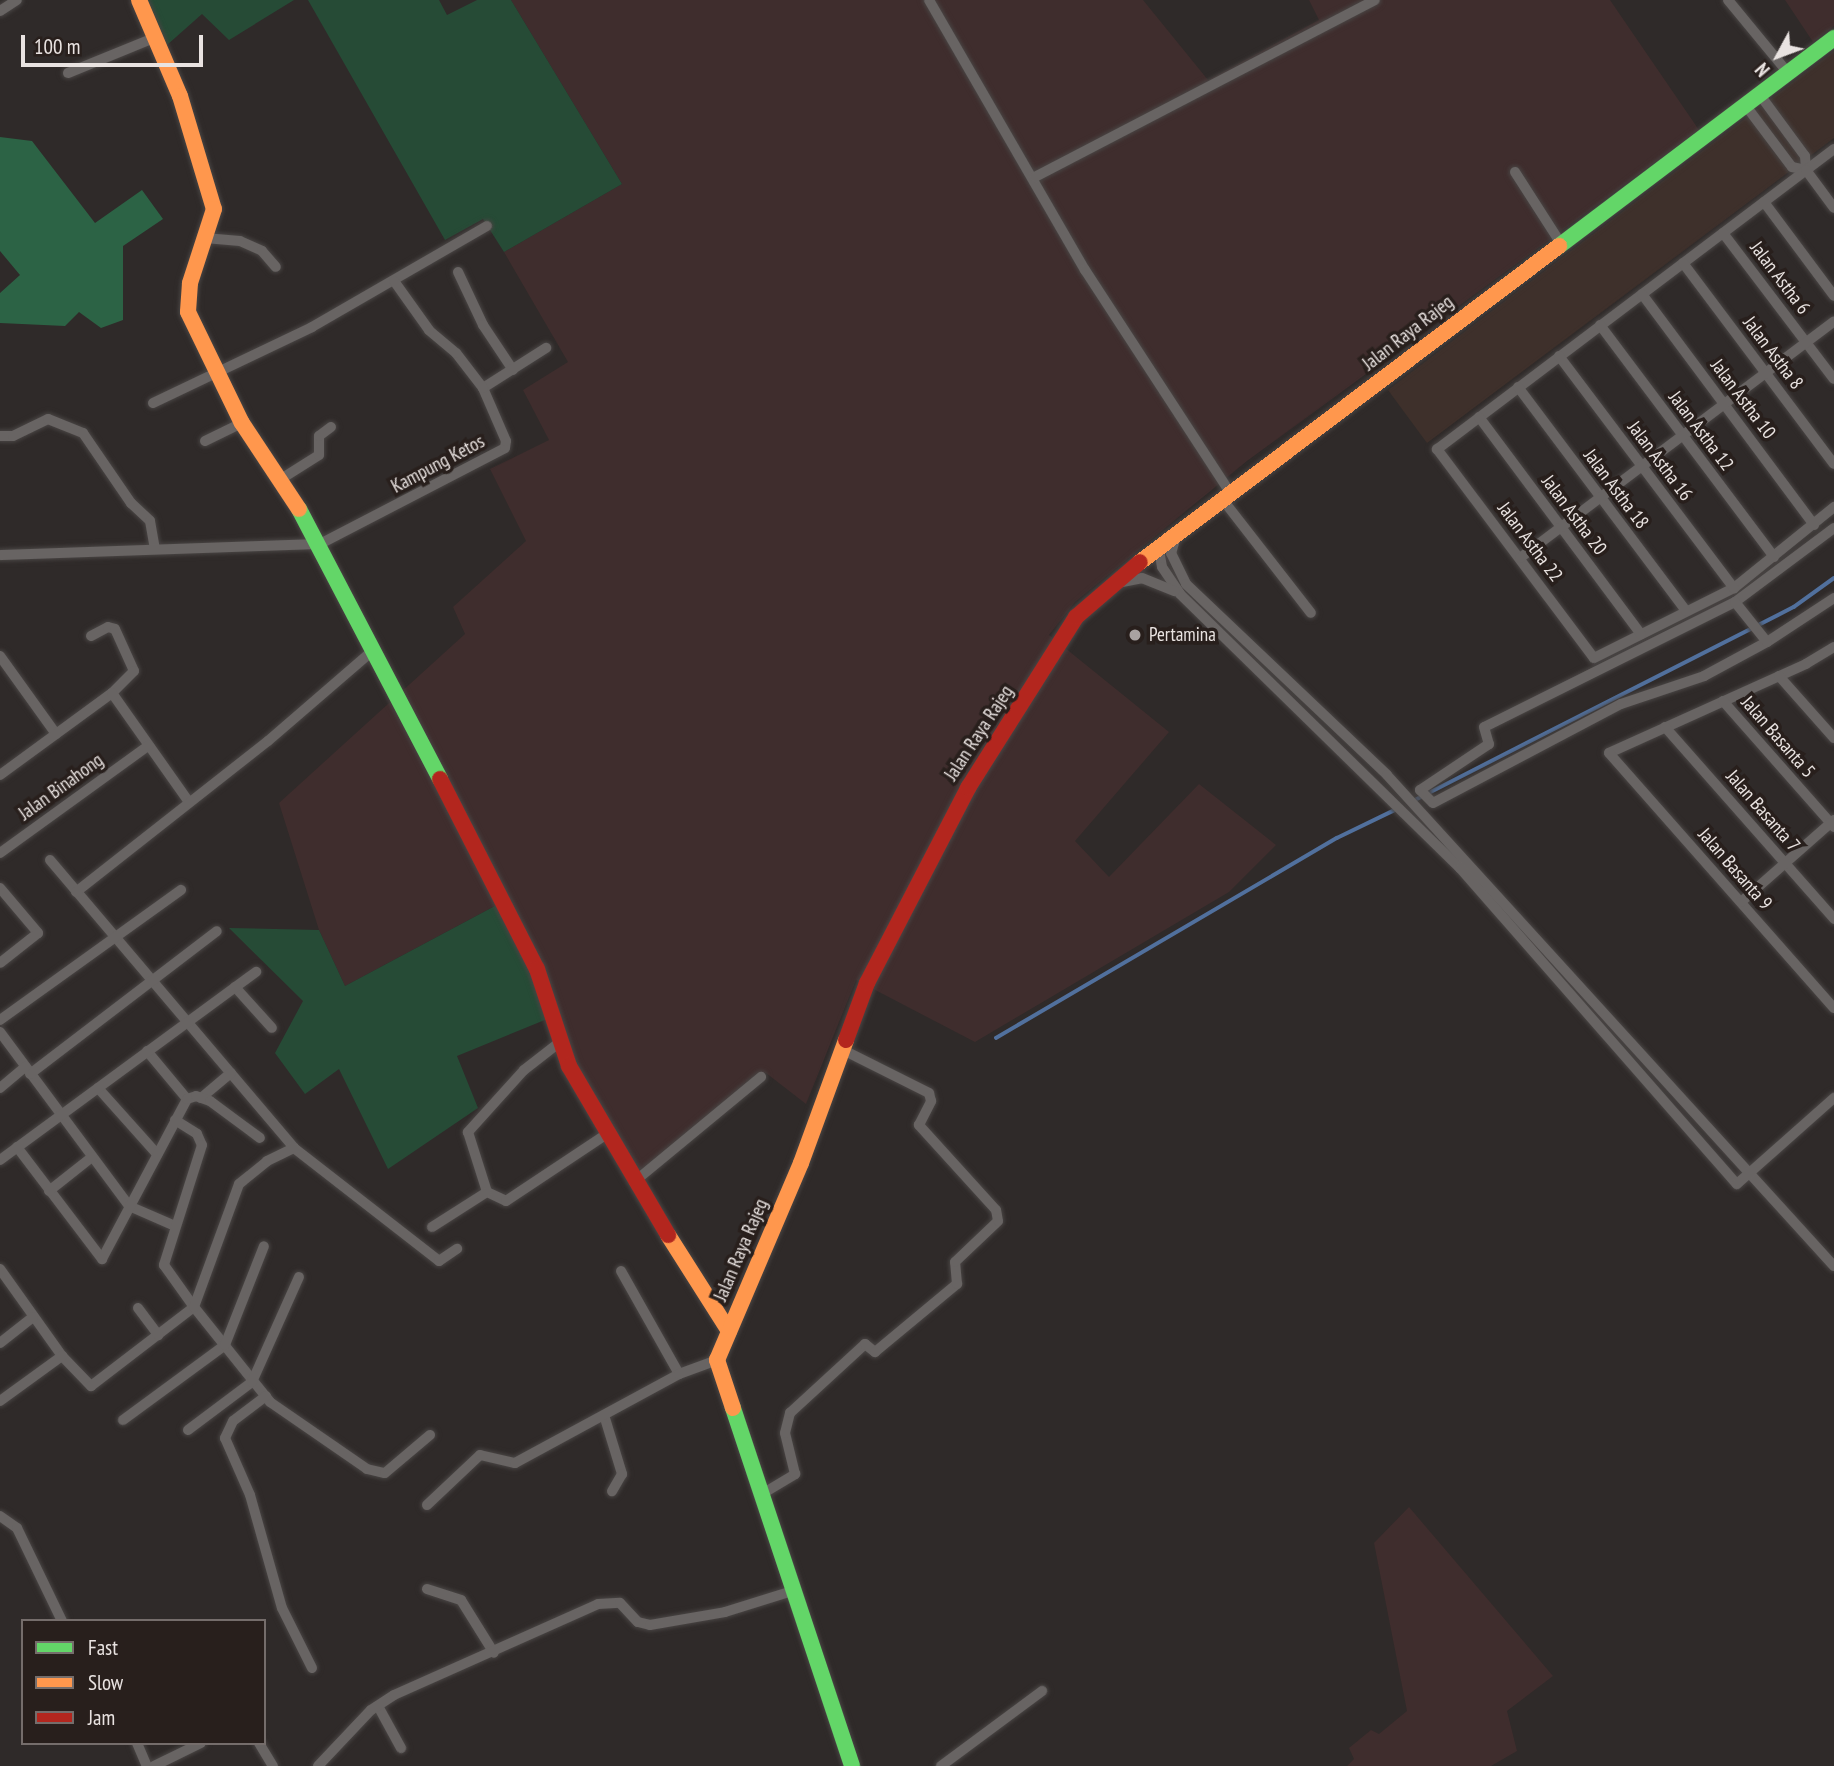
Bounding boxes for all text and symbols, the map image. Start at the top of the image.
scale bar [24,21,206,65]
north arrow [1743,21,1813,91]
text: 100 m [34,33,80,60]
text: N [1750,58,1775,82]
street label: Jalan Astha 6 [1745,237,1815,319]
street label: Jalan Raya Rajeg [1358,291,1458,375]
street label: Jalan Astha 8 [1738,312,1808,394]
street label: Jalan Astha 10 [1706,354,1780,444]
street label: Jalan Astha 12 [1664,386,1738,476]
street label: Jalan Astha 16 [1623,416,1697,506]
street label: Kampung Ketos [388,430,488,498]
street label: Jalan Astha 18 [1579,444,1653,534]
street label: Jalan Astha 20 [1537,470,1611,560]
street label: Jalan Astha 22 [1493,497,1567,587]
place label: Pertamina [1149,624,1216,646]
marker: Pertamina [1127,627,1143,643]
street label: Jalan Raya Rajeg [940,681,1018,785]
street label: Jalan Basanta 5 [1736,691,1820,783]
street label: Jalan Binahong [14,749,108,825]
street label: Jalan Basanta 7 [1721,765,1805,857]
street label: Jalan Basanta 9 [1693,823,1777,915]
street label: Jalan Raya Rajeg [709,1195,773,1305]
legend [21,1619,266,1745]
text: Fast [88,1634,118,1661]
text: Slow [88,1669,123,1696]
text: Jam [88,1704,115,1731]

